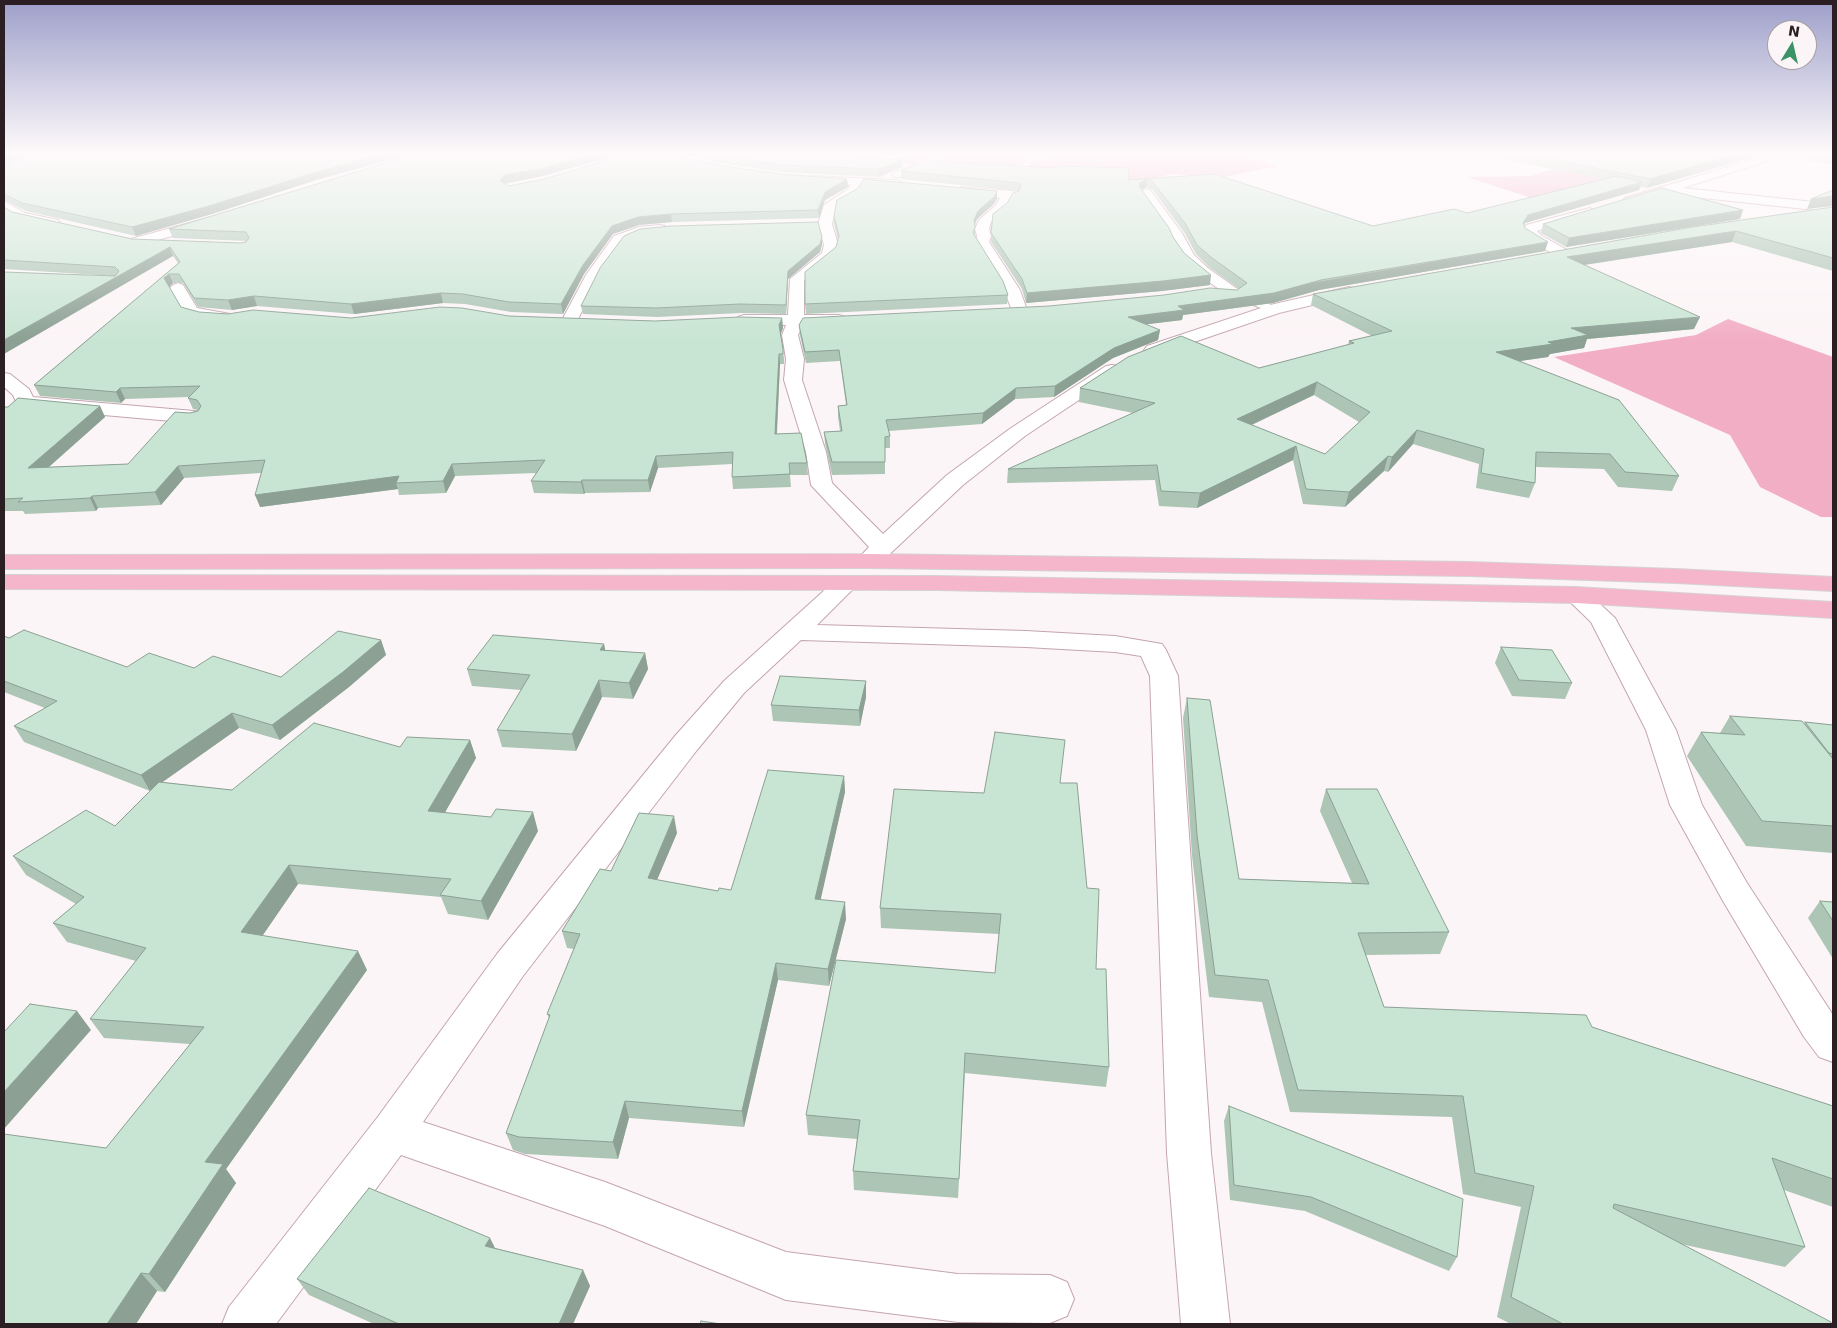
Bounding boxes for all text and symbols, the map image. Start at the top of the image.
north arrow [1767,20,1817,70]
text: N [1787,22,1801,40]

